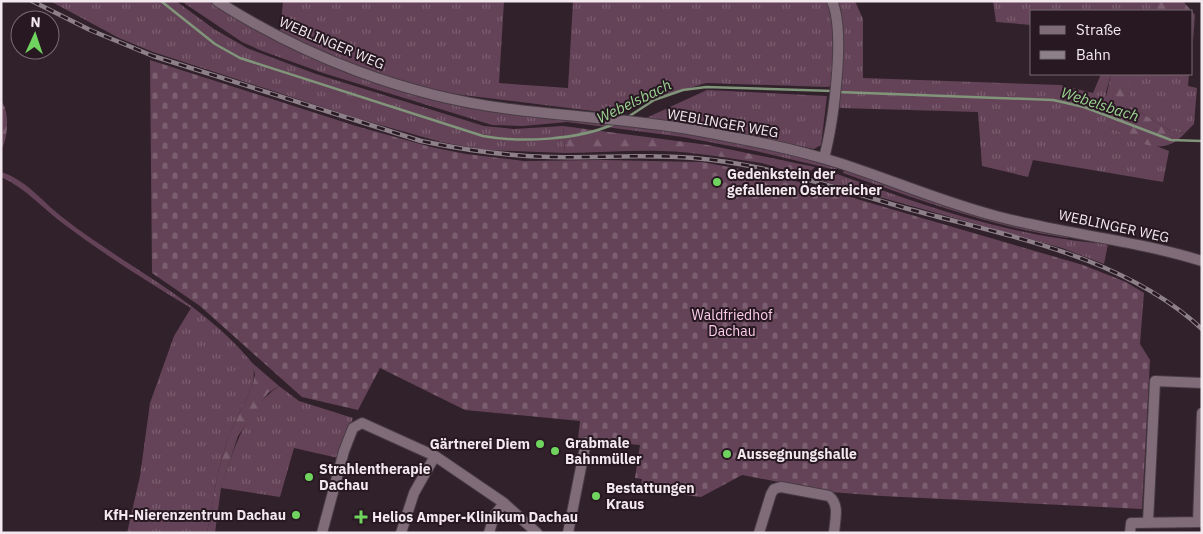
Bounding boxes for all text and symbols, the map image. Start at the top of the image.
north arrow [10,10,60,60]
legend [1030,10,1193,75]
text: N [30,13,41,31]
street label: WEBLINGER WEG [277,13,387,73]
text: Straße [1076,20,1121,39]
text: Bahn [1076,45,1111,64]
water label: Webelsbach [594,75,674,127]
water label: Webelsbach [1059,82,1141,126]
street label: WEBLINGER WEG [666,104,780,142]
place label: Gedenkstein der gefallenen Österreicher [727,165,882,199]
marker: Gedenkstein der gefallenen Österreicher [711,176,723,188]
street label: WEBLINGER WEG [1057,205,1171,247]
park label: Waldfriedhof Dachau [692,306,773,340]
place label: Grabmale Bahnmüller [565,434,642,468]
place label: Gärtnerei Diem [430,435,530,453]
marker: Gärtnerei Diem [534,438,546,450]
marker: Grabmale Bahnmüller [549,445,561,457]
place label: Aussegnungshalle [737,445,857,463]
marker: Aussegnungshalle [721,448,733,460]
place label: Strahlentherapie Dachau [319,460,431,494]
marker: Strahlentherapie Dachau [303,471,315,483]
place label: Bestattungen Kraus [606,479,695,513]
marker: Bestattungen Kraus [590,490,602,502]
place label: KfH-Nierenzentrum Dachau [104,506,286,524]
place label: Helios Amper-Klinikum Dachau [372,508,578,526]
marker: KfH-Nierenzentrum Dachau [290,509,302,521]
marker: Helios Amper-Klinikum Dachau [354,510,368,524]

